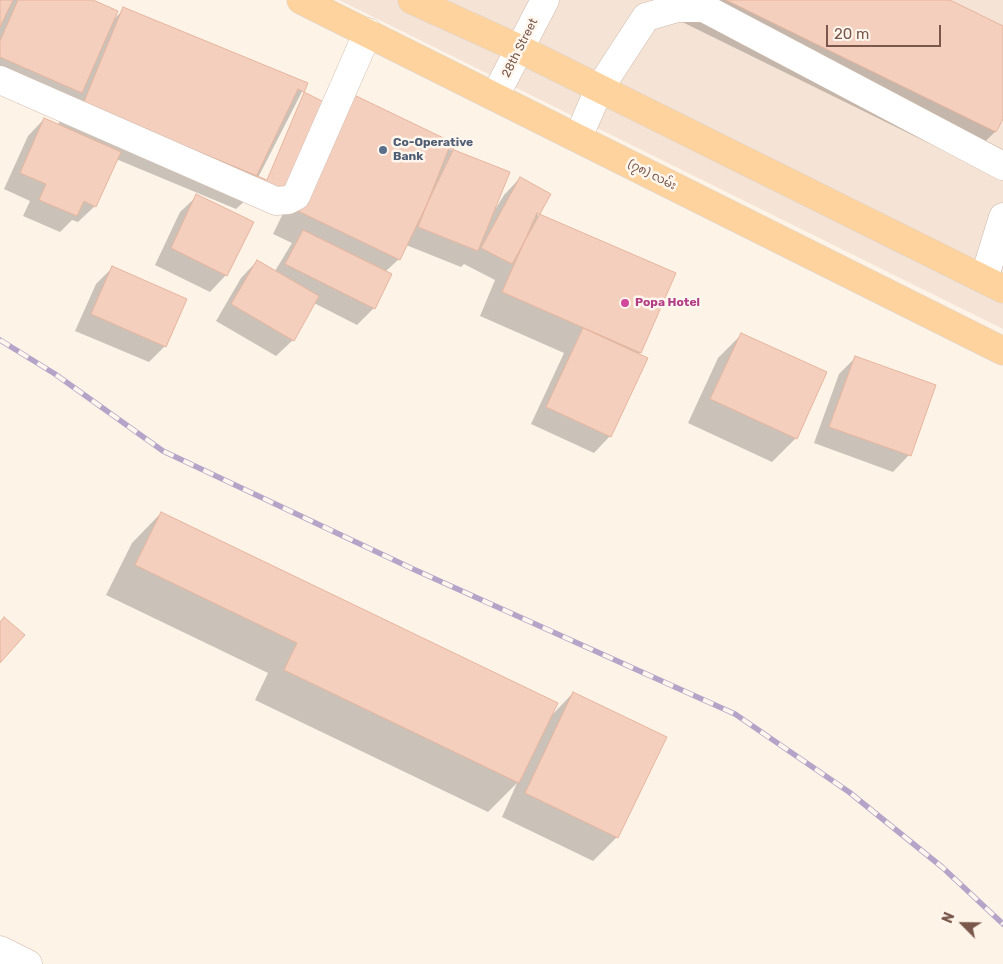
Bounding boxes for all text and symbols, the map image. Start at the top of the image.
scale bar [828,15,943,47]
street label: 28th Street [499,16,541,80]
text: 20 m [834,25,869,43]
place label: Co-Operative Bank [393,136,473,164]
marker: Co-Operative Bank [377,144,389,156]
street label: (၇၈) လမ်း [625,157,679,193]
place label: Popa Hotel [635,296,700,310]
marker: Popa Hotel [619,297,631,309]
north arrow [938,899,988,949]
text: N [939,910,959,926]

